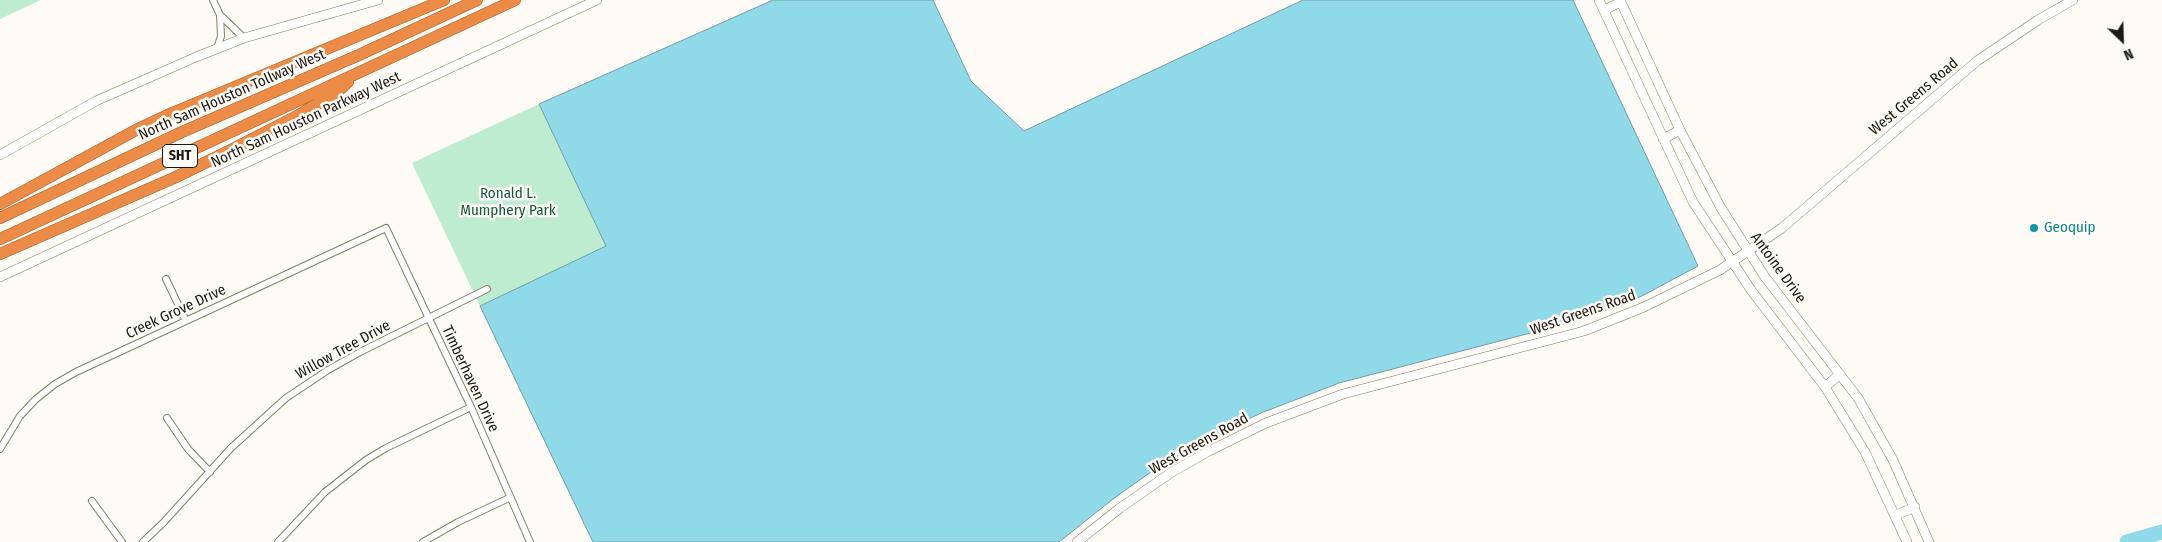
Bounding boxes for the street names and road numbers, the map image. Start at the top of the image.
street label: North Sam Houston Tollway West [136,46,328,144]
street label: West Greens Road [1866,55,1962,139]
street label: North Sam Houston Parkway West [208,68,404,172]
road number: SHT [162,144,198,168]
street label: Antoine Drive [1746,229,1810,307]
street label: Creek Grove Drive [123,281,229,343]
street label: West Greens Road [1528,287,1638,339]
street label: Willow Tree Drive [292,317,394,383]
street label: Timberhaven Drive [438,323,502,435]
street label: West Greens Road [1146,409,1252,479]

